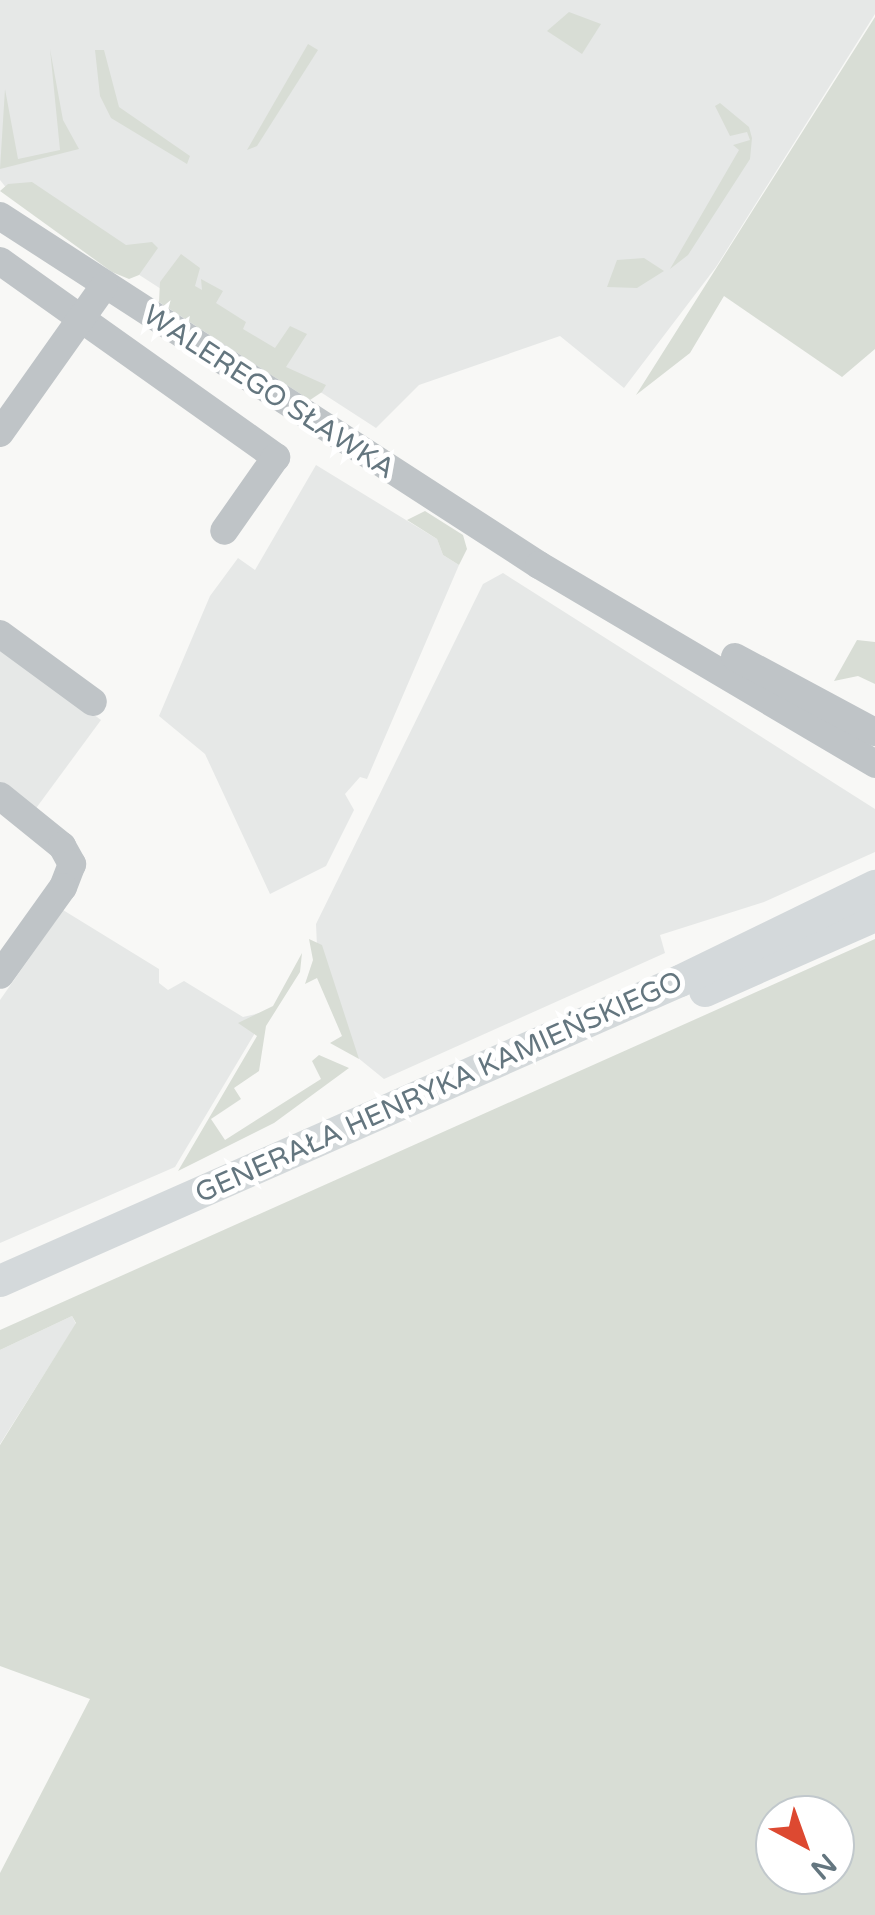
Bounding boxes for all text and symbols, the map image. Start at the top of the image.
street label: WALEREGO SŁAWKA [137,298,401,486]
street label: GENERAŁA HENRYKA KAMIEŃSKIEGO [190,964,688,1210]
north arrow [755,1795,855,1895]
text: N [804,1846,843,1886]

